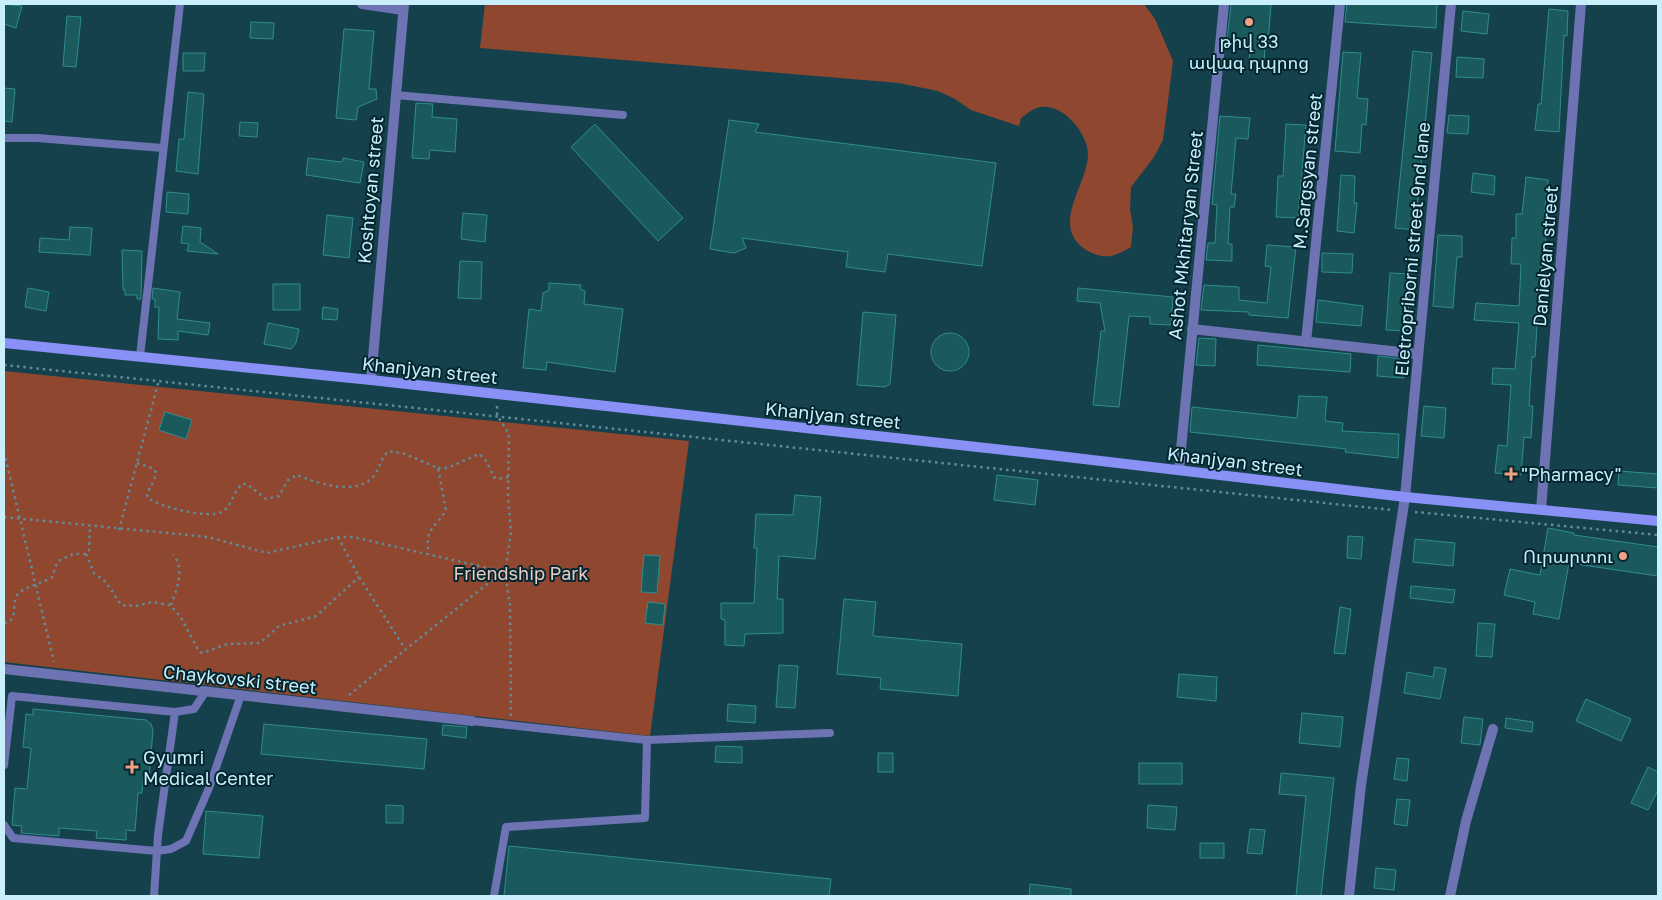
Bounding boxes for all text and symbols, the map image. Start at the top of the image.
marker: թիվ 33 ավագ դպրոց [1243,16,1255,28]
place label: թիվ 33 ավագ դպրոց [1189,30,1309,73]
street label: M.Sargsyan street [1288,92,1326,250]
street label: Koshtoyan street [353,115,387,265]
street label: Eletropriborni street 9nd lane [1390,121,1434,377]
street label: Ashot Mkhitaryan Street [1163,129,1207,341]
street label: Danielyan street [1528,185,1562,327]
street label: Khanjyan street [361,352,499,388]
street label: Khanjyan street [764,397,902,433]
street label: Khanjyan street [1166,442,1304,480]
place label: "Pharmacy" [1521,463,1621,485]
marker: "Pharmacy" [1505,468,1517,480]
place label: Ուրարտու [1523,545,1613,567]
marker: Ուրարտու [1617,550,1629,562]
park label: Friendship Park [453,562,589,584]
street label: Chaykovski street [162,660,318,698]
place label: Gyumri Medical Center [143,746,273,789]
marker: Gyumri Medical Center [125,760,139,774]

